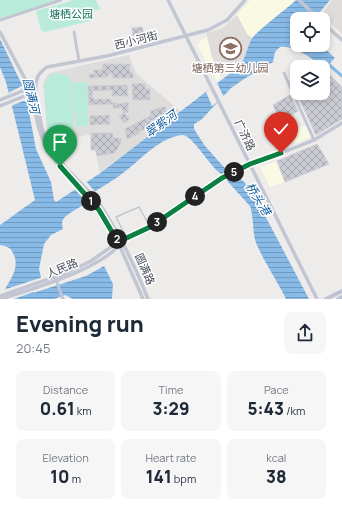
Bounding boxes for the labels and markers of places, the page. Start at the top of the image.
school or university icon: 塘栖第三幼儿园 [217,35,243,61]
place label: 塘栖第三幼儿园 [192,60,269,75]
pin [264,112,298,153]
pin [43,125,77,166]
pin: 5 [224,162,244,182]
pin: 4 [185,186,205,206]
pin: 1 [81,191,101,211]
pin: 3 [147,212,167,232]
pin: 2 [107,229,127,249]

